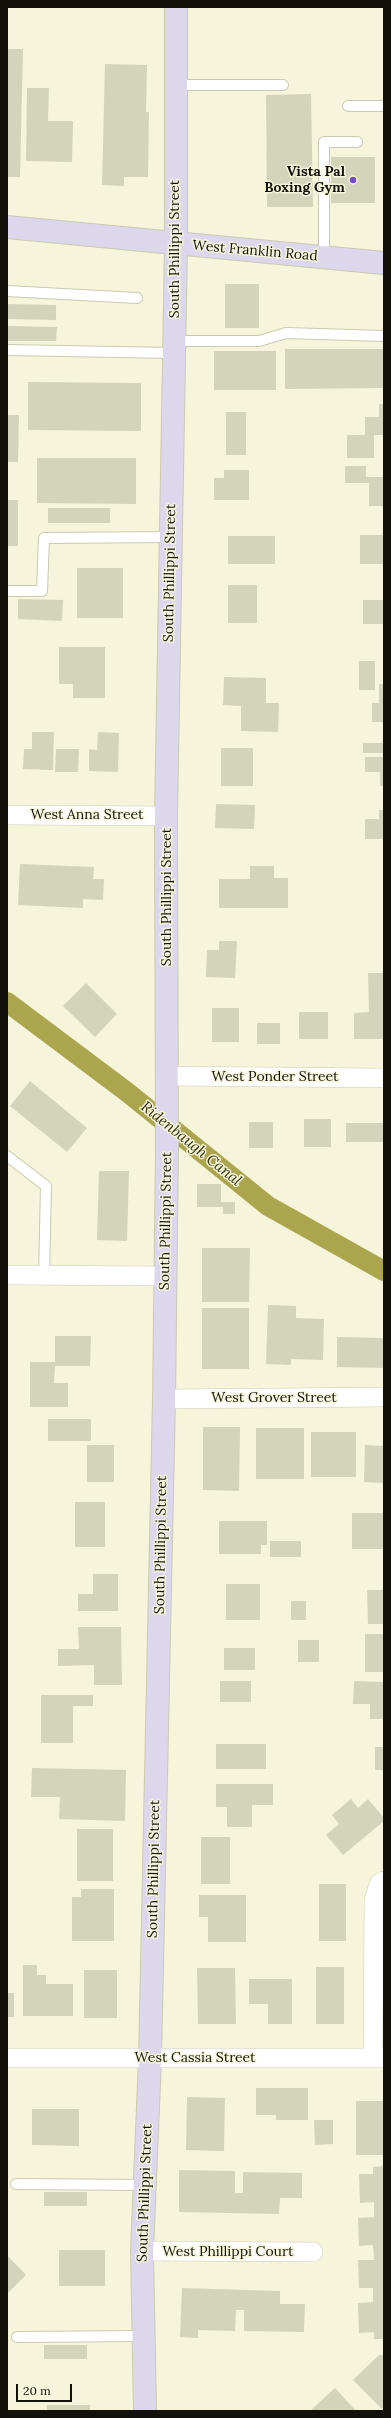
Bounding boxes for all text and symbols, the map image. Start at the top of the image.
place label: Vista Pal Boxing Gym [264,164,345,196]
marker: Vista Pal Boxing Gym [348,175,358,185]
street label: South Phillippi Street [167,180,183,318]
street label: West Franklin Road [192,237,318,265]
street label: South Phillippi Street [160,504,180,642]
street label: West Anna Street [31,807,143,823]
street label: South Phillippi Street [159,828,175,966]
street label: West Ponder Street [212,1069,338,1085]
water label: Ridenbaugh Canal [137,1098,245,1190]
street label: South Phillippi Street [156,1152,176,1290]
street label: West Grover Street [211,1390,337,1406]
street label: South Phillippi Street [151,1476,171,1614]
street label: South Phillippi Street [144,1800,164,1938]
street label: West Cassia Street [134,2050,256,2066]
street label: South Phillippi Street [134,2124,156,2262]
street label: West Phillippi Court [162,2244,294,2260]
scale bar [18,2376,74,2402]
text: 20 m [23,2383,51,2398]

